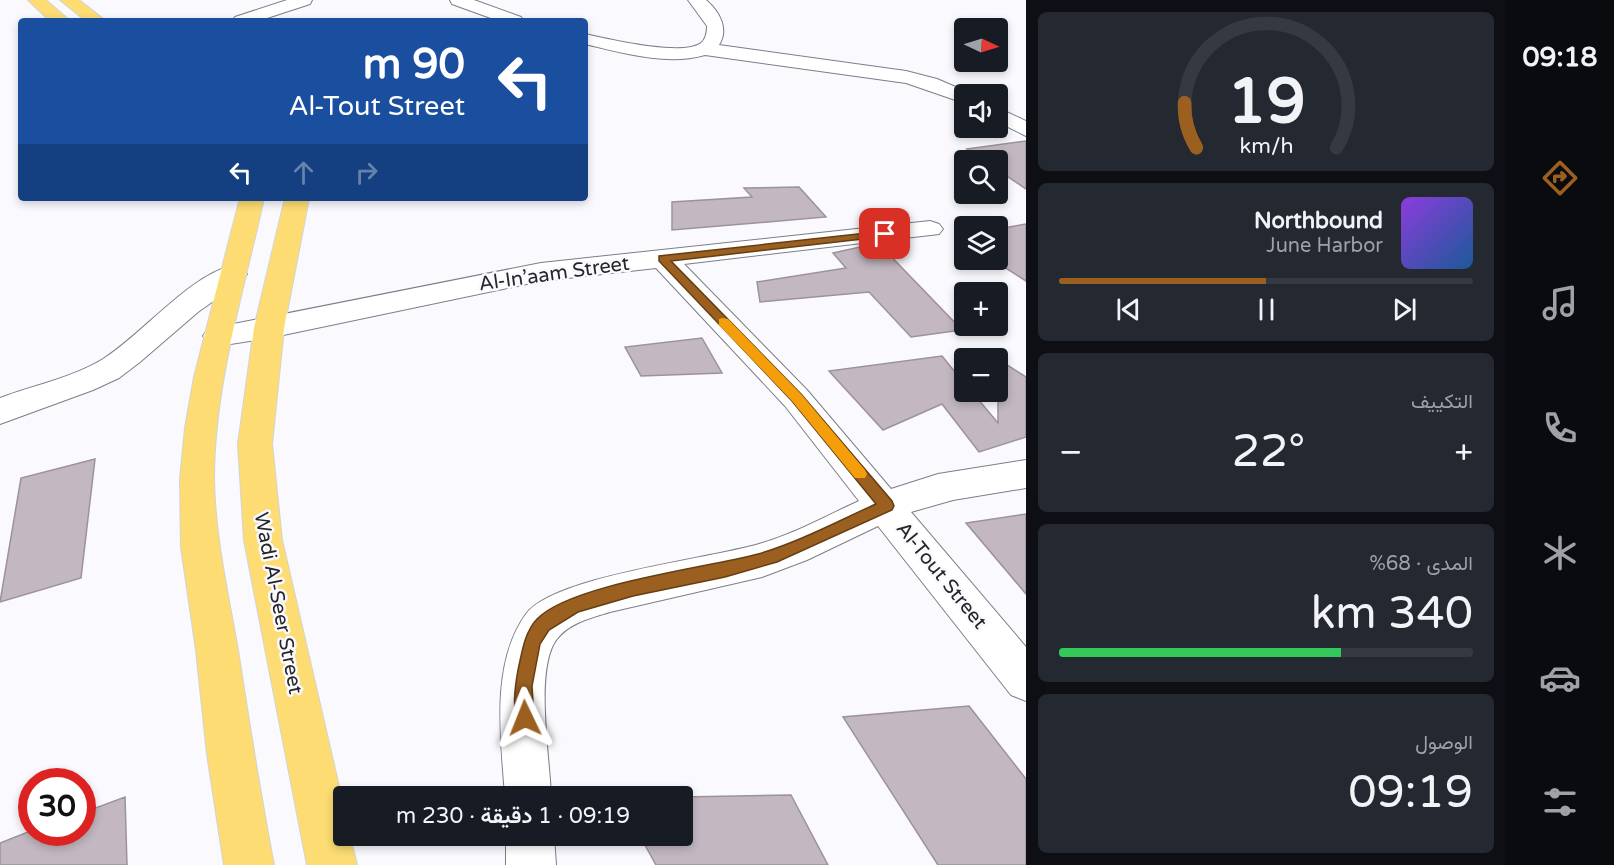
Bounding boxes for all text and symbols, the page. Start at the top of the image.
north arrow [954,18,1008,72]
map controls [954,18,1008,402]
text: 90 m [363,39,465,90]
text: 09:18 [1523,41,1597,74]
icon: left [486,42,564,120]
text: 19 [1227,65,1305,140]
button: sound [954,84,1008,138]
text: Al-Tout Street [289,90,465,123]
text: km/h [1239,134,1293,160]
button: search [954,150,1008,204]
icon: left [224,156,257,189]
icon: ahead [287,156,320,189]
icon: right [350,156,383,189]
icon: directions [1539,157,1581,199]
pin [859,208,910,259]
text: Northbound [1254,208,1383,234]
button: layers [954,216,1008,270]
icon: arrive [868,217,901,250]
text: June Harbor [1266,234,1383,258]
street label: Al-In’aam Street [477,251,631,296]
button: + [954,282,1008,336]
icon: music [1539,282,1581,324]
icon: previous [1112,293,1145,326]
icon: pause [1250,293,1283,326]
icon: next [1388,293,1421,326]
button: − [954,348,1008,402]
text: التكييف [1411,390,1473,414]
icon: phone [1539,407,1581,449]
text: 22° [1232,425,1305,479]
text: − [1059,433,1083,472]
text: + [1454,433,1473,472]
street label: Wadi Al-Seer Street [249,510,307,697]
street label: Al-Tout Street [891,517,992,634]
icon: climate [1539,532,1581,574]
text: المدى · 68% [1369,552,1473,576]
text: 340 km [1311,587,1473,641]
icon: car [1539,657,1581,699]
position arrow [493,686,557,750]
text: الوصول [1415,731,1473,755]
text: 09:19 [1348,766,1473,820]
speed limit sign: 30 [18,768,96,846]
icon: filters [1539,781,1581,823]
text: 09:19 · 1 دقيقة · 230 m [396,803,630,829]

